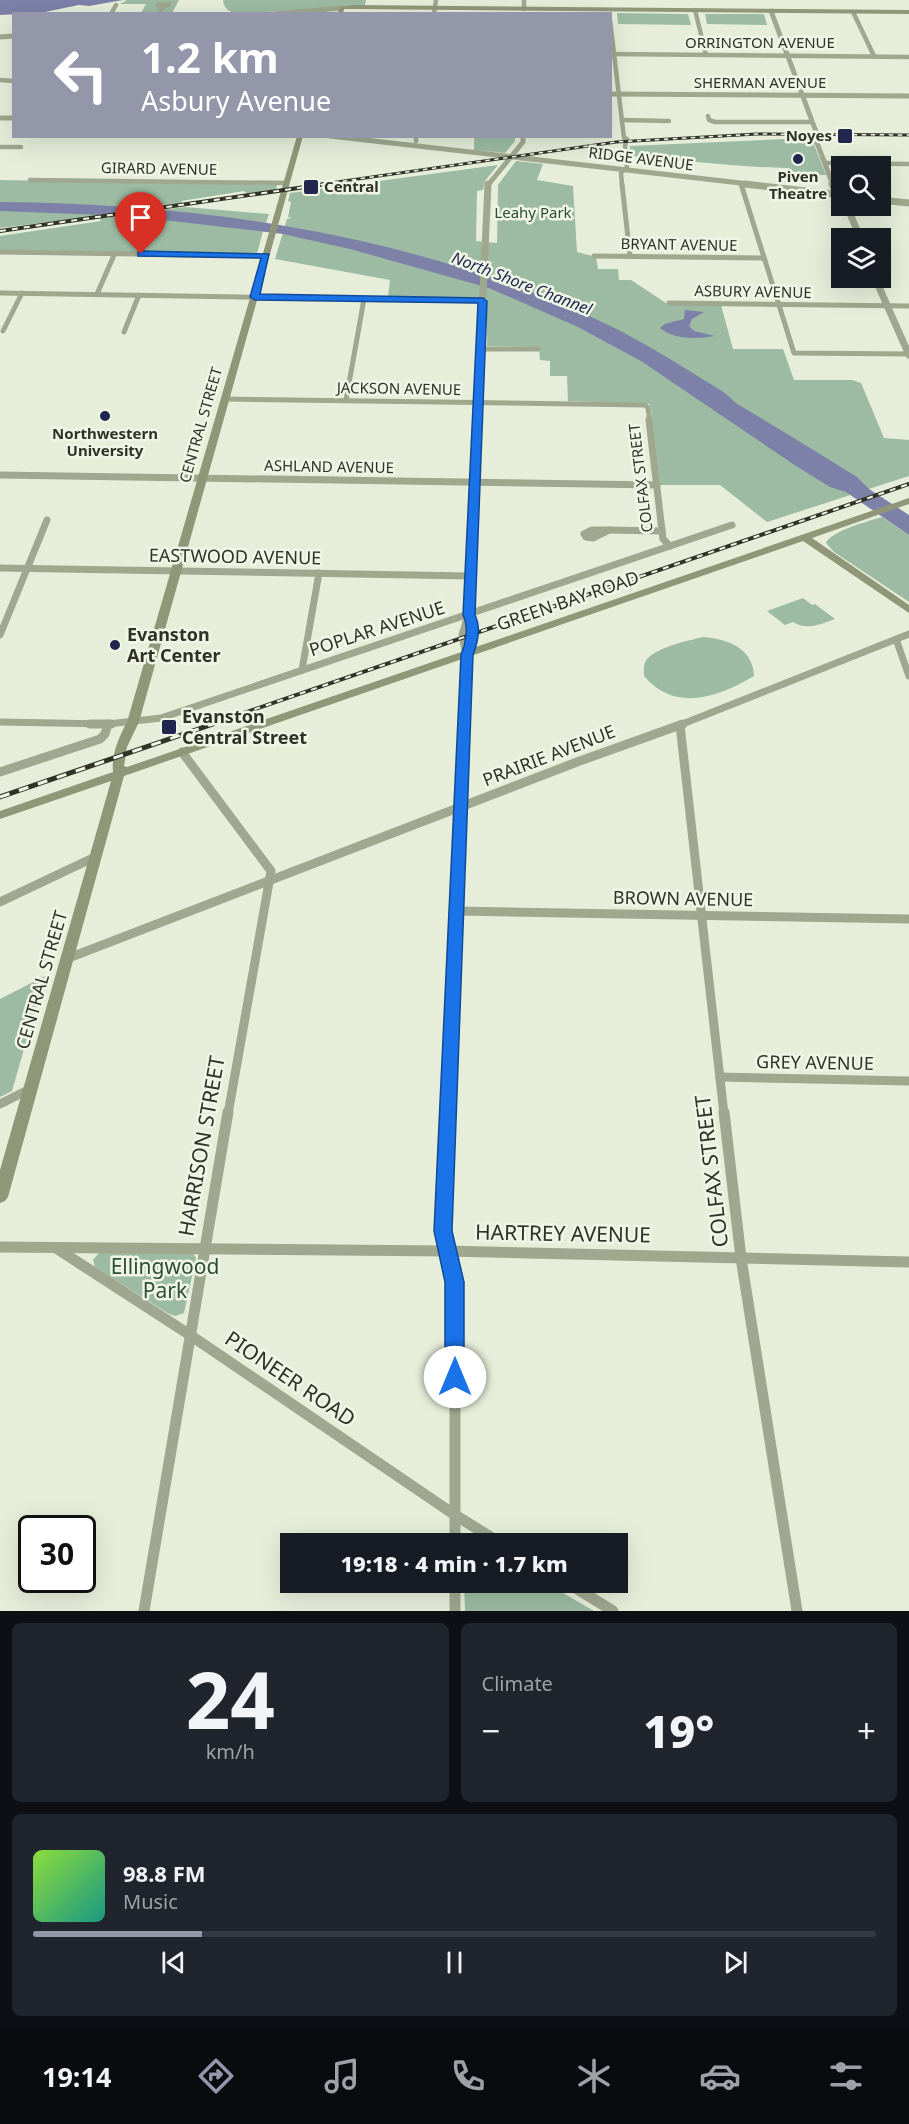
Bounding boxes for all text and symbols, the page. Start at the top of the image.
text: 1.2 km [141,28,279,85]
street label: ORRINGTON AVENUE [685,32,835,52]
icon: left [42,36,120,114]
street label: SHERMAN AVENUE [694,72,826,92]
text: Asbury Avenue [141,82,331,119]
place label: Noyes [786,125,832,145]
marker: Noyes [836,127,854,145]
street label: RIDGE AVENUE [588,142,695,174]
marker: Piven Theatre [791,152,805,166]
map controls [831,156,891,288]
button: search [831,156,891,216]
street label: GIRARD AVENUE [101,157,217,179]
place label: Piven Theatre [769,166,827,203]
place label: Central [324,176,379,196]
marker: Central [302,178,320,196]
pin [115,192,166,254]
icon: arrive [124,201,157,234]
park label: Leahy Park [494,202,572,222]
button: layers [831,228,891,288]
street label: BRYANT AVENUE [620,233,738,255]
water label: North Shore Channel [449,246,596,320]
street label: ASBURY AVENUE [694,280,812,302]
street label: CENTRAL STREET [174,364,226,485]
street label: JACKSON AVENUE [335,377,461,399]
marker: Northwestern University [98,409,112,423]
street label: COLFAX STREET [623,422,657,534]
place label: Northwestern University [52,423,158,460]
street label: ASHLAND AVENUE [264,455,394,477]
street label: EASTWOOD AVENUE [149,542,321,570]
street label: GREEN BAY ROAD [493,564,642,636]
street label: POPLAR AVENUE [306,595,447,661]
place label: Evanston Art Center [127,622,221,667]
marker: Evanston Art Center [108,638,122,652]
place label: Evanston Central Street [182,704,307,749]
marker: Evanston Central Street [160,718,178,736]
street label: PRAIRIE AVENUE [479,719,618,791]
street label: BROWN AVENUE [613,885,753,911]
street label: CENTRAL STREET [10,908,72,1052]
street label: GREY AVENUE [756,1049,874,1075]
street label: HARRISON STREET [171,1053,231,1238]
street label: COLFAX STREET [688,1093,734,1249]
street label: HARTREY AVENUE [475,1217,651,1249]
park label: Ellingwood Park [111,1252,219,1304]
street label: PIONEER ROAD [220,1324,361,1432]
position arrow [423,1345,487,1409]
speed limit sign: 30 [18,1515,96,1593]
text: 19:18 · 4 min · 1.7 km [340,1548,568,1578]
text: 24 [186,1646,275,1752]
text: Climate [482,1670,553,1697]
text: 19° [643,1700,714,1761]
text: − [482,1708,500,1753]
text: + [857,1708,876,1753]
text: km/h [206,1738,255,1765]
text: 98.8 FM [123,1858,205,1888]
text: Music [123,1888,178,1915]
icon: previous [157,1946,190,1979]
icon: pause [438,1946,471,1979]
icon: next [719,1946,752,1979]
icon: directions [195,2055,237,2097]
icon: music [321,2055,363,2097]
icon: phone [447,2055,489,2097]
icon: climate [573,2055,615,2097]
icon: car [699,2055,741,2097]
icon: filters [825,2055,867,2097]
text: 19:14 [42,2058,111,2095]

